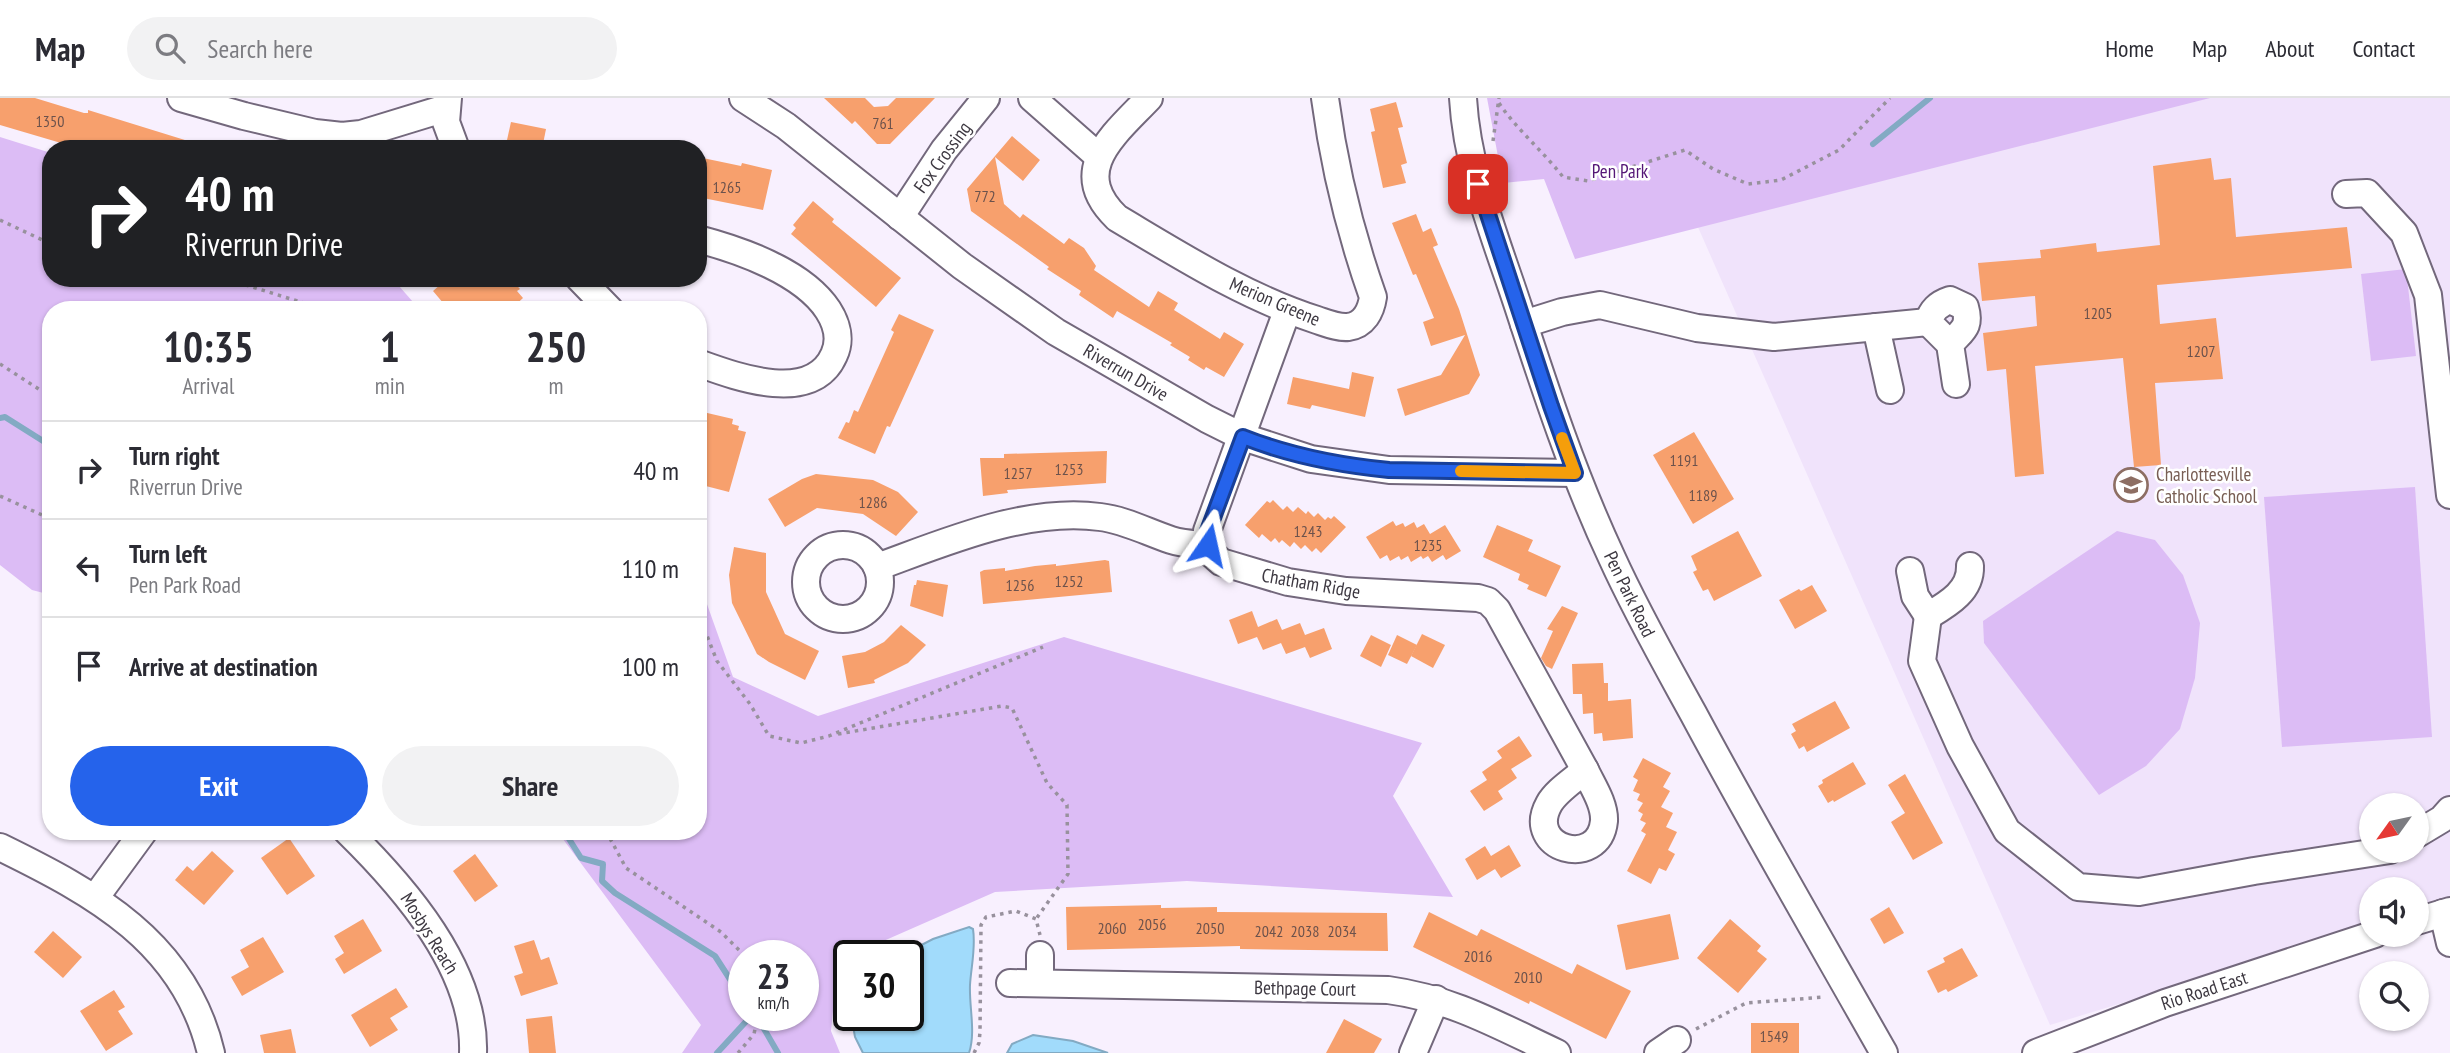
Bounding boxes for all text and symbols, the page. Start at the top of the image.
search box [127,17,617,80]
text: Map [35,27,85,70]
icon: search [151,29,189,67]
text: Search here [207,32,313,65]
text: Home [2105,33,2154,64]
text: Map [2192,33,2227,64]
text: About [2265,33,2314,64]
text: Contact [2352,33,2415,64]
house number: 1350 [36,111,64,131]
house number: 761 [872,113,894,133]
street label: Fox Crossing [908,117,976,197]
pin [1448,154,1508,214]
park label: Pen Park [1592,159,1649,183]
text: 40 m [185,161,274,225]
icon: arrive [1459,165,1497,203]
icon: right [70,168,161,259]
house number: 1265 [713,177,741,197]
house number: 772 [974,186,996,206]
text: Riverrun Drive [185,223,343,265]
street label: Merion Greene [1226,271,1324,331]
house number: 1205 [2084,303,2112,323]
text: 10:35 [163,319,254,374]
text: 1 [380,319,400,374]
text: 250 [526,319,586,374]
street label: Riverrun Drive [1079,338,1173,406]
house number: 1207 [2187,341,2215,361]
text: Arrival [182,371,234,400]
text: min [375,371,405,400]
text: m [548,371,563,400]
text: Turn right [129,439,220,472]
house number: 1191 [1670,450,1698,470]
icon: right [70,451,108,489]
text: 40 m [633,454,679,487]
house number: 1253 [1055,459,1083,479]
place label: Charlottesville Catholic School [2156,462,2258,508]
house number: 1257 [1004,463,1032,483]
school or university icon: Charlottesville Catholic School [2112,466,2150,504]
text: Riverrun Drive [129,472,243,501]
house number: 1189 [1689,485,1717,505]
house number: 1286 [859,492,887,512]
position arrow [1171,508,1245,582]
house number: 1243 [1294,521,1322,541]
house number: 1235 [1414,535,1442,555]
text: Turn left [129,537,207,570]
street label: Pen Park Road [1599,547,1661,641]
icon: left [70,549,108,587]
text: 110 m [621,552,679,585]
street label: Chatham Ridge [1260,563,1362,604]
text: Pen Park Road [129,570,241,599]
house number: 1252 [1055,571,1083,591]
house number: 1256 [1006,575,1034,595]
icon: arrive [70,647,108,685]
text: Arrive at destination [129,650,318,683]
text: 100 m [621,650,679,683]
button: Exit [70,746,368,826]
button: Share [382,746,679,826]
north arrow [2359,793,2429,863]
map controls [2359,793,2429,1031]
button: sound [2359,877,2429,947]
street label: Mosbys Reach [396,888,464,978]
house number: 2056 [1138,914,1166,934]
house number: 2060 [1098,918,1126,938]
house number: 2050 [1196,918,1224,938]
house number: 2042 [1255,921,1283,941]
house number: 2038 [1291,921,1319,941]
house number: 2034 [1328,921,1356,941]
speed limit sign: 30 [833,940,924,1031]
house number: 2016 [1464,946,1492,966]
text: 23 [757,953,790,999]
button: search [2359,961,2429,1031]
street label: Rio Road East [2158,965,2251,1015]
house number: 2010 [1514,967,1542,987]
street label: Bethpage Court [1254,975,1357,1001]
text: km/h [758,991,789,1014]
house number: 1549 [1760,1026,1788,1046]

